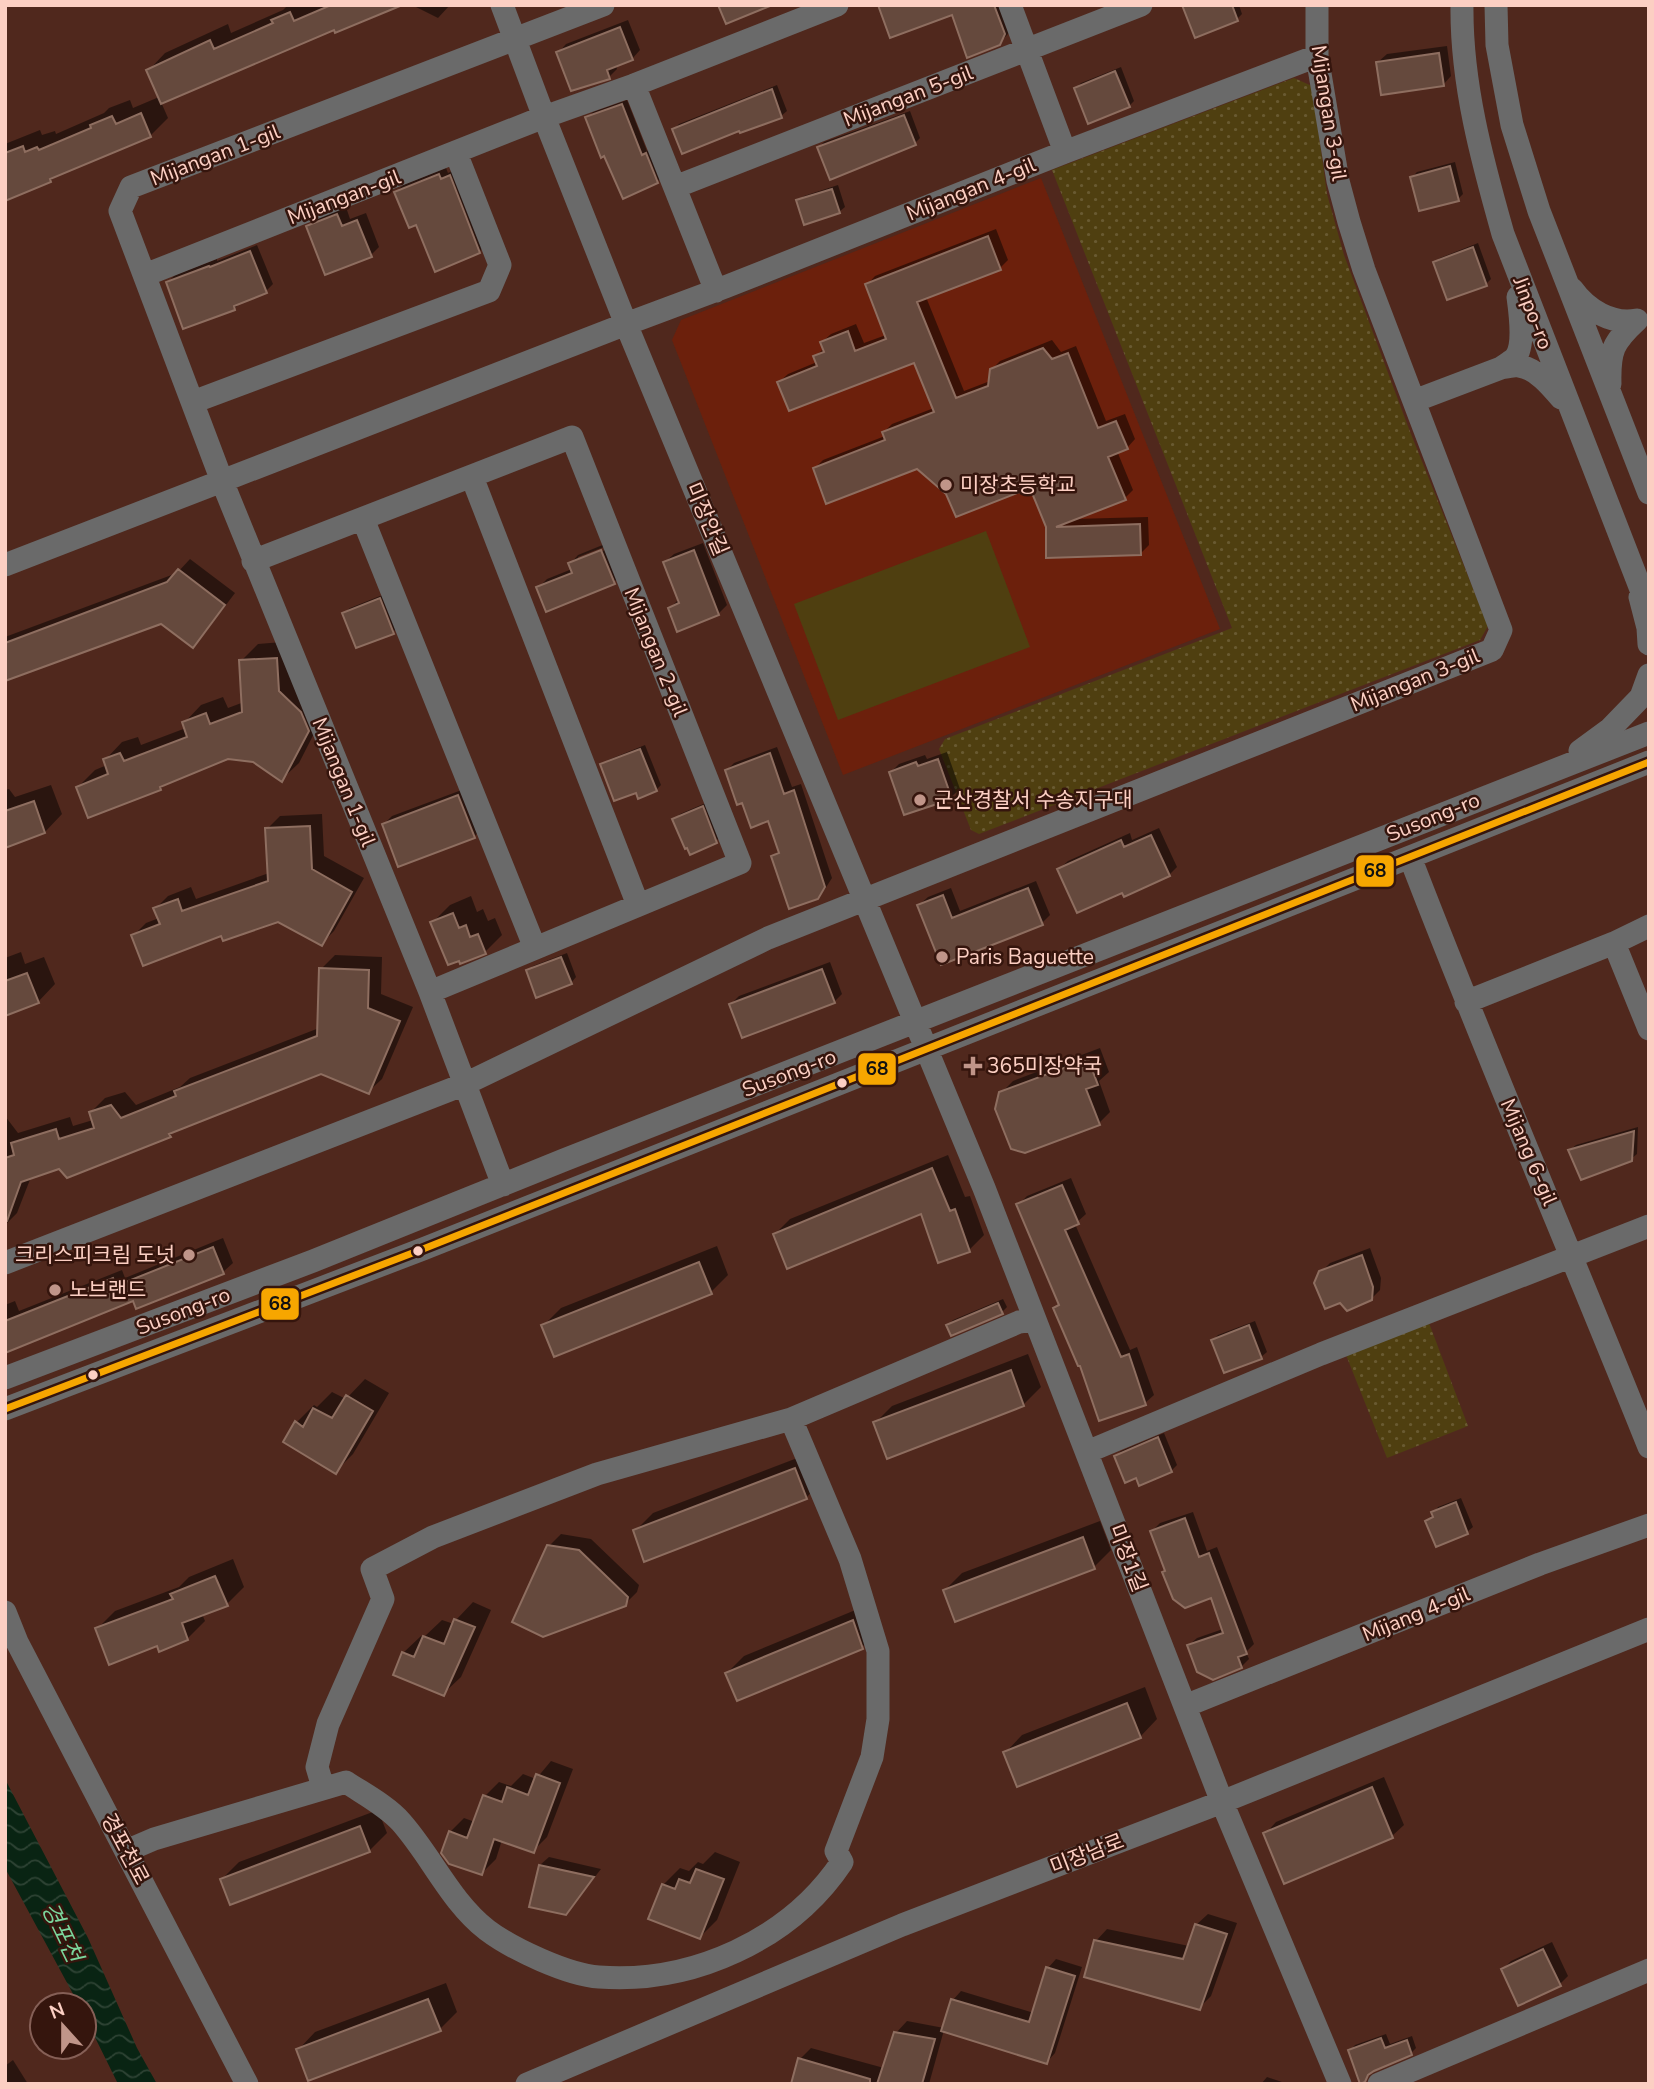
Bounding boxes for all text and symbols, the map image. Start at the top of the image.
street label: Mijangan 3-gil [1304,43,1354,184]
street label: Mijangan 5-gil [839,58,978,134]
street label: Mijangan 1-gil [146,117,285,193]
street label: Mijangan 4-gil [902,150,1040,228]
street label: Mijangan-gil [284,162,405,231]
street label: Jinpo-ro [1506,272,1560,353]
place label: 미장초등학교 [960,471,1076,499]
marker: 미장초등학교 [938,477,954,493]
street label: 미장안길 [679,478,735,560]
street label: Mijangan 2-gil [617,583,695,721]
street label: Mijangan 3-gil [1346,641,1484,719]
street label: Mijangan 1-gil [305,713,383,851]
place label: 군산경찰서 수송지구대 [934,786,1133,814]
street label: Susong-ro [1382,786,1484,848]
marker: 군산경찰서 수송지구대 [912,792,928,808]
line badge: 68 [1355,854,1395,888]
text: 68 [1364,858,1386,884]
place label: Paris Baguette [956,943,1094,971]
marker: Paris Baguette [934,949,950,965]
street label: Susong-ro [738,1042,840,1104]
line badge: 68 [857,1052,897,1086]
place label: 365미장약국 [987,1052,1102,1080]
text: 68 [866,1056,888,1082]
marker: 365미장약국 [965,1058,981,1074]
unlabelled marker [835,1076,849,1090]
street label: Mijang 6-gil [1494,1094,1564,1211]
place label: 크리스피크림 도넛 [15,1241,175,1269]
unlabelled marker [411,1244,425,1258]
marker: 크리스피크림 도넛 [181,1247,197,1263]
place label: 노브랜드 [69,1276,146,1304]
street label: Susong-ro [132,1280,234,1342]
marker: 노브랜드 [47,1282,63,1298]
line badge: 68 [260,1287,300,1321]
text: 68 [269,1291,291,1317]
unlabelled marker [86,1368,100,1382]
street label: 미장1길 [1102,1520,1154,1596]
street label: Mijang 4-gil [1358,1579,1475,1648]
street label: 경포천로 [94,1808,156,1890]
street label: 미장남로 [1046,1827,1128,1881]
water label: 경포천 [34,1897,91,1970]
north arrow [28,1991,98,2061]
text: N [46,1996,69,2026]

